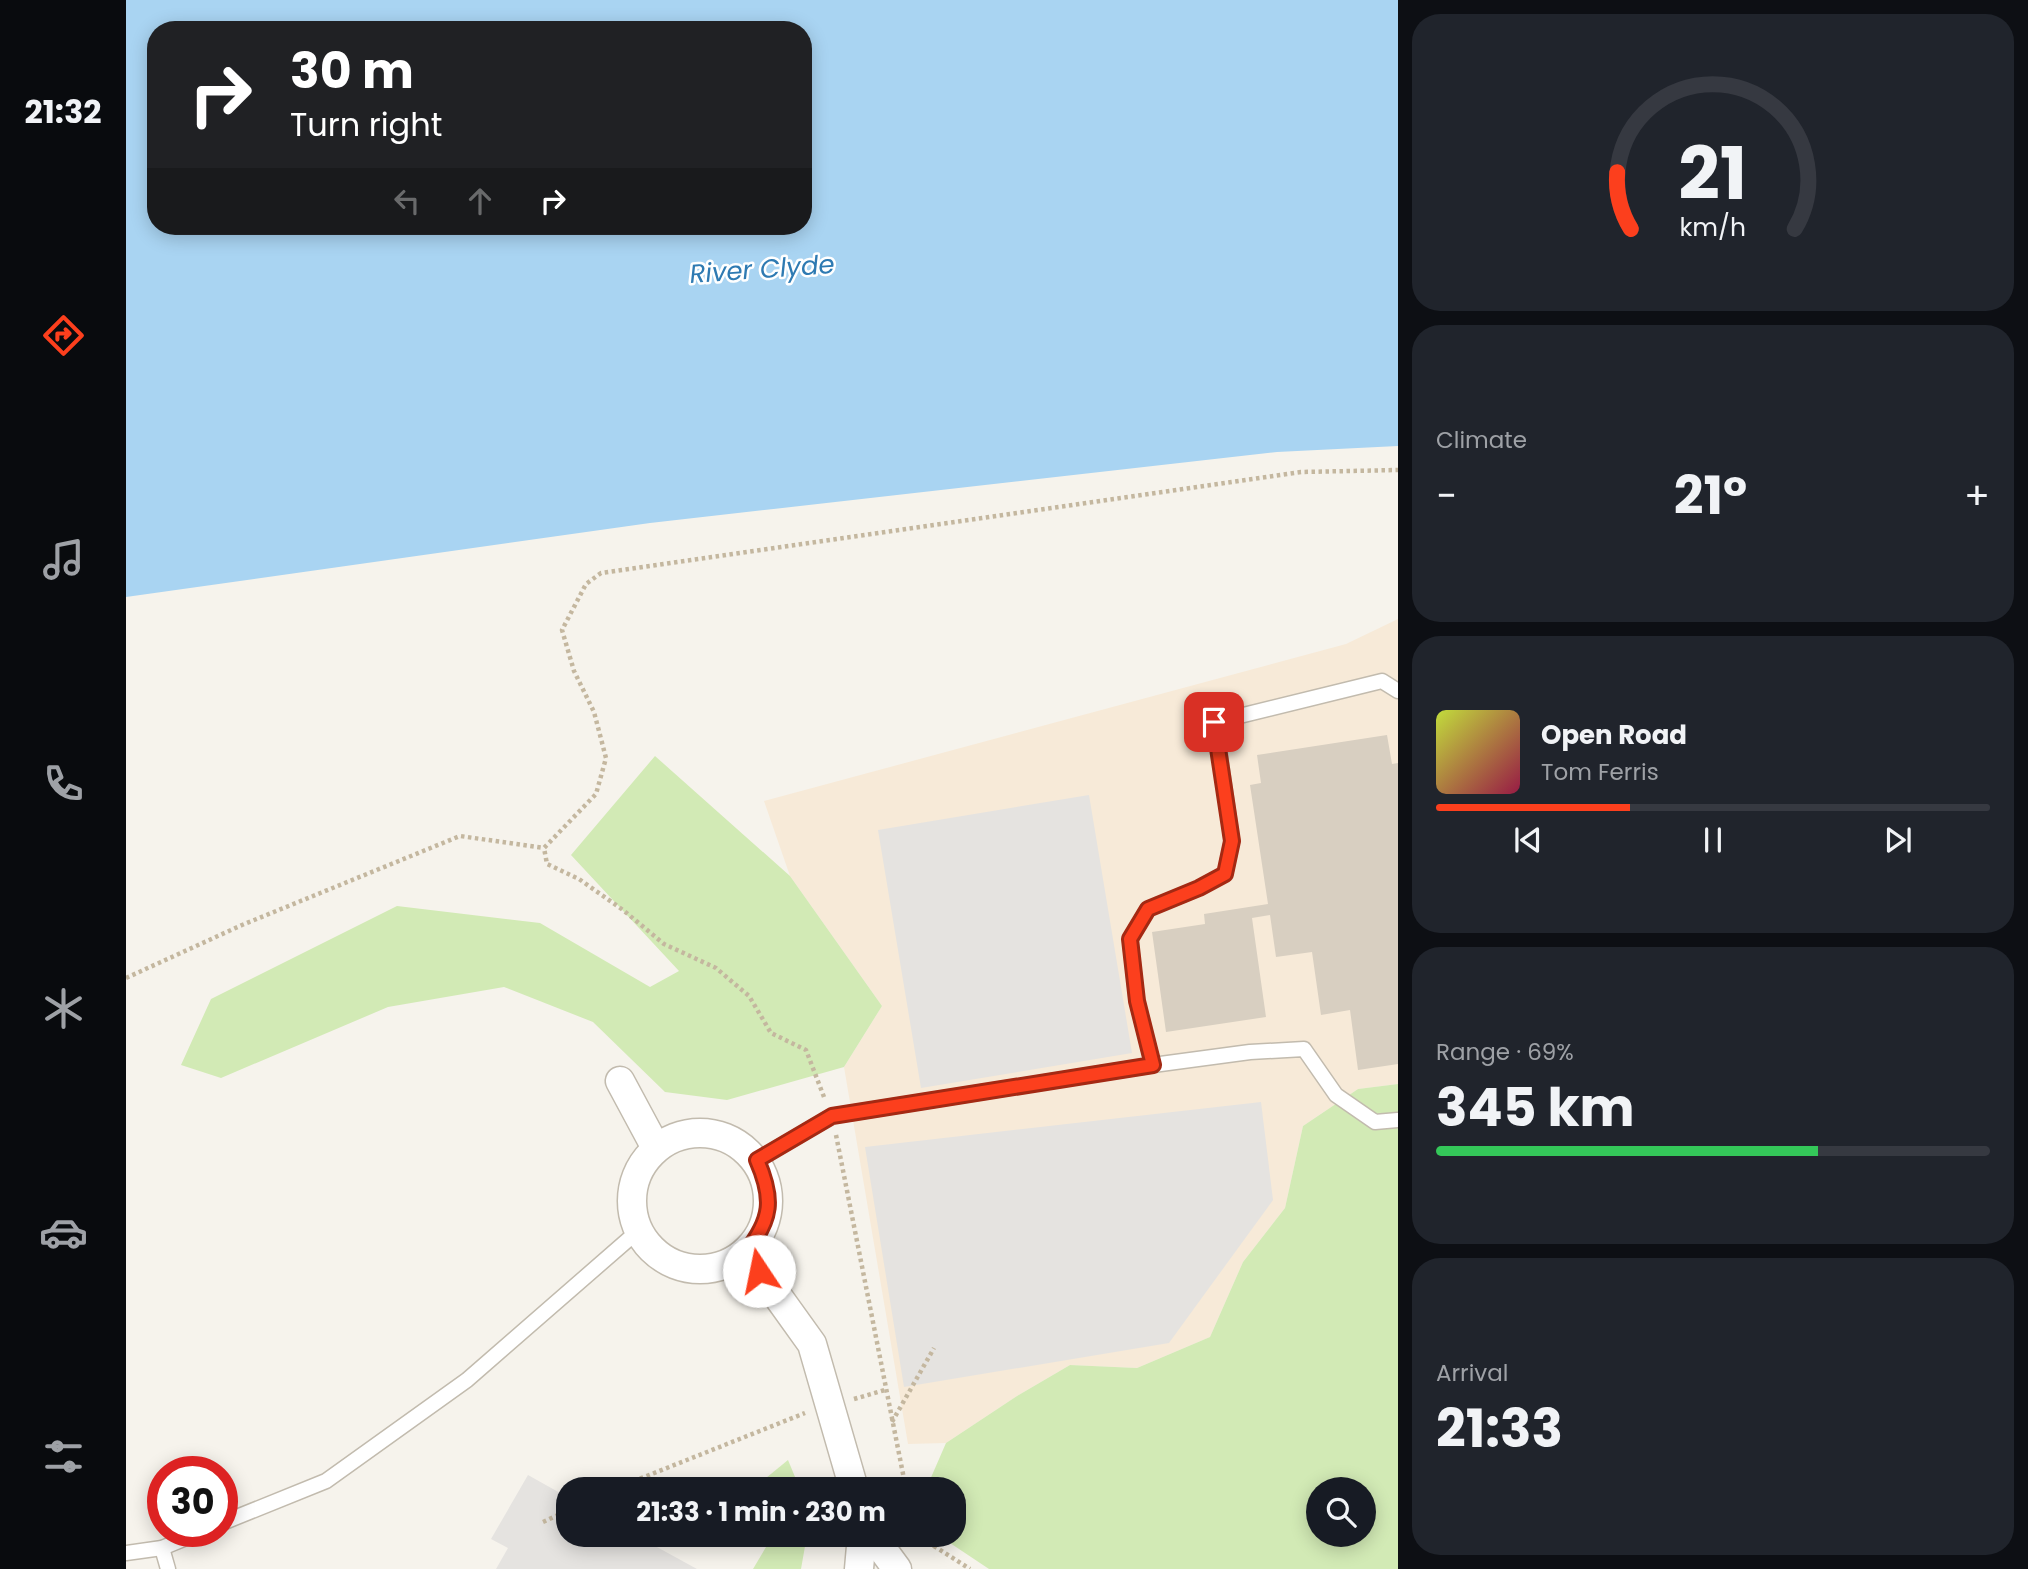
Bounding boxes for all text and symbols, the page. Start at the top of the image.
text: 30 m [290,37,414,105]
icon: right [175,49,266,140]
text: 21:32 [24,89,102,134]
text: Turn right [290,102,442,147]
text: 21 [1679,123,1747,224]
icon: left [388,182,426,220]
icon: ahead [461,182,499,220]
icon: right [534,182,572,220]
text: km/h [1680,209,1746,244]
water label: River Clyde [688,246,836,292]
icon: directions [39,311,88,360]
text: Climate [1436,424,1527,456]
text: 21° [1674,459,1747,532]
text: − [1436,469,1457,522]
text: + [1964,469,1990,522]
icon: music [39,535,88,584]
pin [1184,692,1244,752]
icon: arrive [1195,703,1233,741]
text: Open Road [1541,717,1687,753]
text: Tom Ferris [1541,756,1659,788]
icon: phone [39,759,88,808]
icon: previous [1509,821,1547,859]
icon: pause [1694,821,1732,859]
icon: next [1879,821,1917,859]
icon: climate [39,984,88,1033]
text: Range · 69% [1436,1036,1574,1068]
text: 345 km [1436,1071,1635,1144]
icon: car [39,1208,88,1257]
position arrow [722,1234,796,1308]
text: Arrival [1436,1357,1508,1389]
text: 21:33 [1436,1392,1563,1465]
icon: filters [39,1432,88,1481]
speed limit sign: 30 [147,1456,238,1547]
map controls [1306,1477,1376,1547]
button: search [1306,1477,1376,1547]
text: 21:33 · 1 min · 230 m [636,1494,886,1530]

